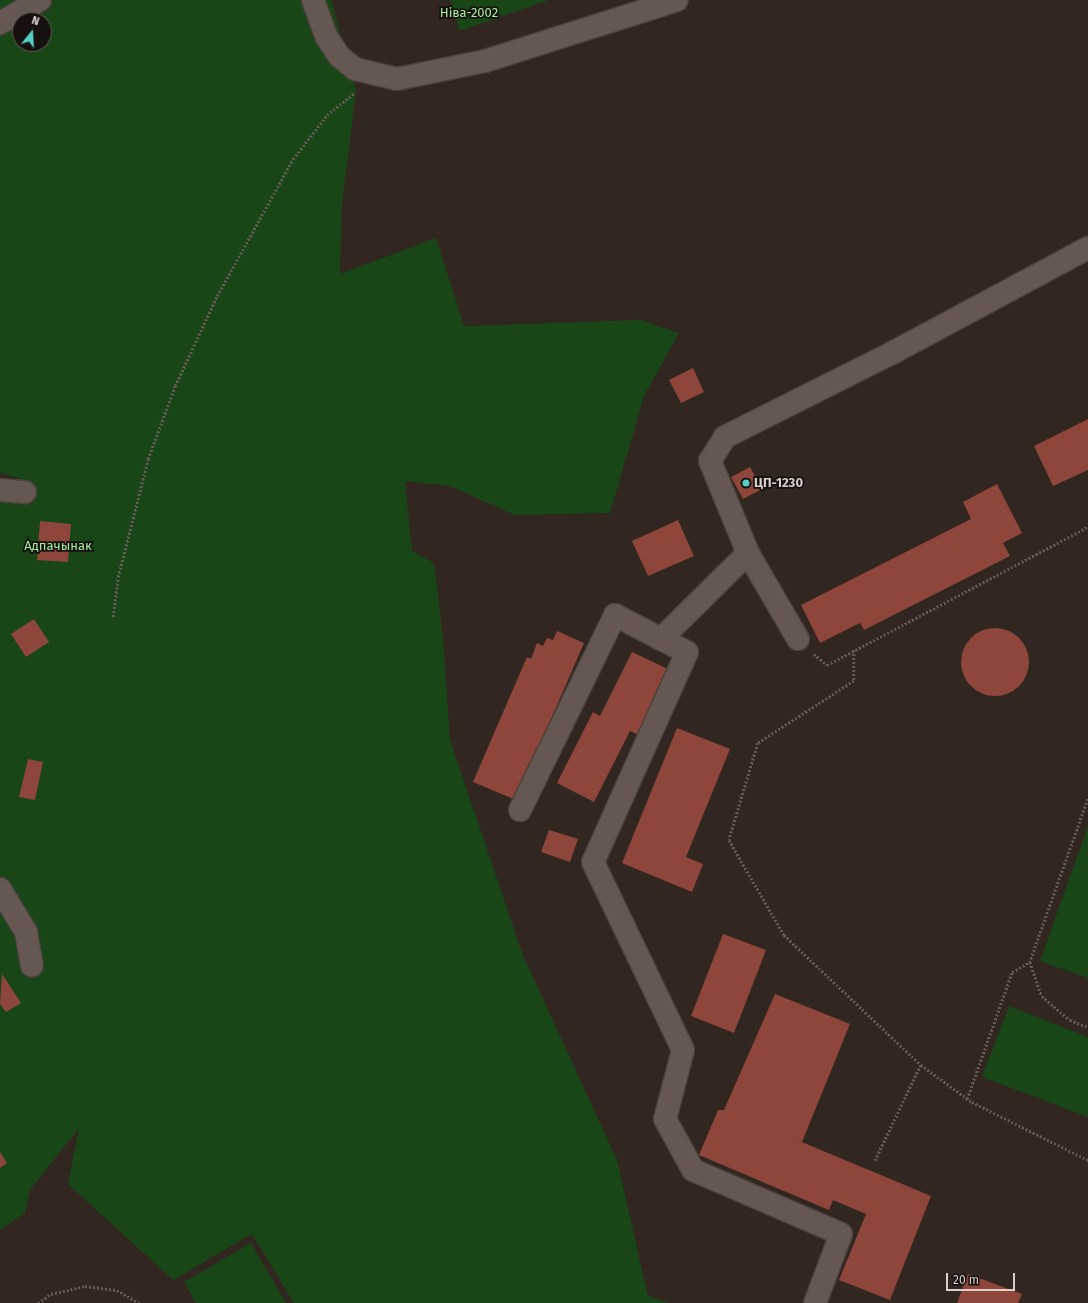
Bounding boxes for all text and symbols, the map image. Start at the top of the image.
park label: Ніва-2002 [440,5,498,21]
north arrow [12,12,52,52]
text: N [30,14,41,28]
place label: ЦП-1230 [754,475,803,491]
marker: ЦП-1230 [741,478,751,488]
park label: Адпачынак [24,538,92,554]
scale bar [948,1265,1017,1291]
text: 20 m [953,1273,979,1287]

